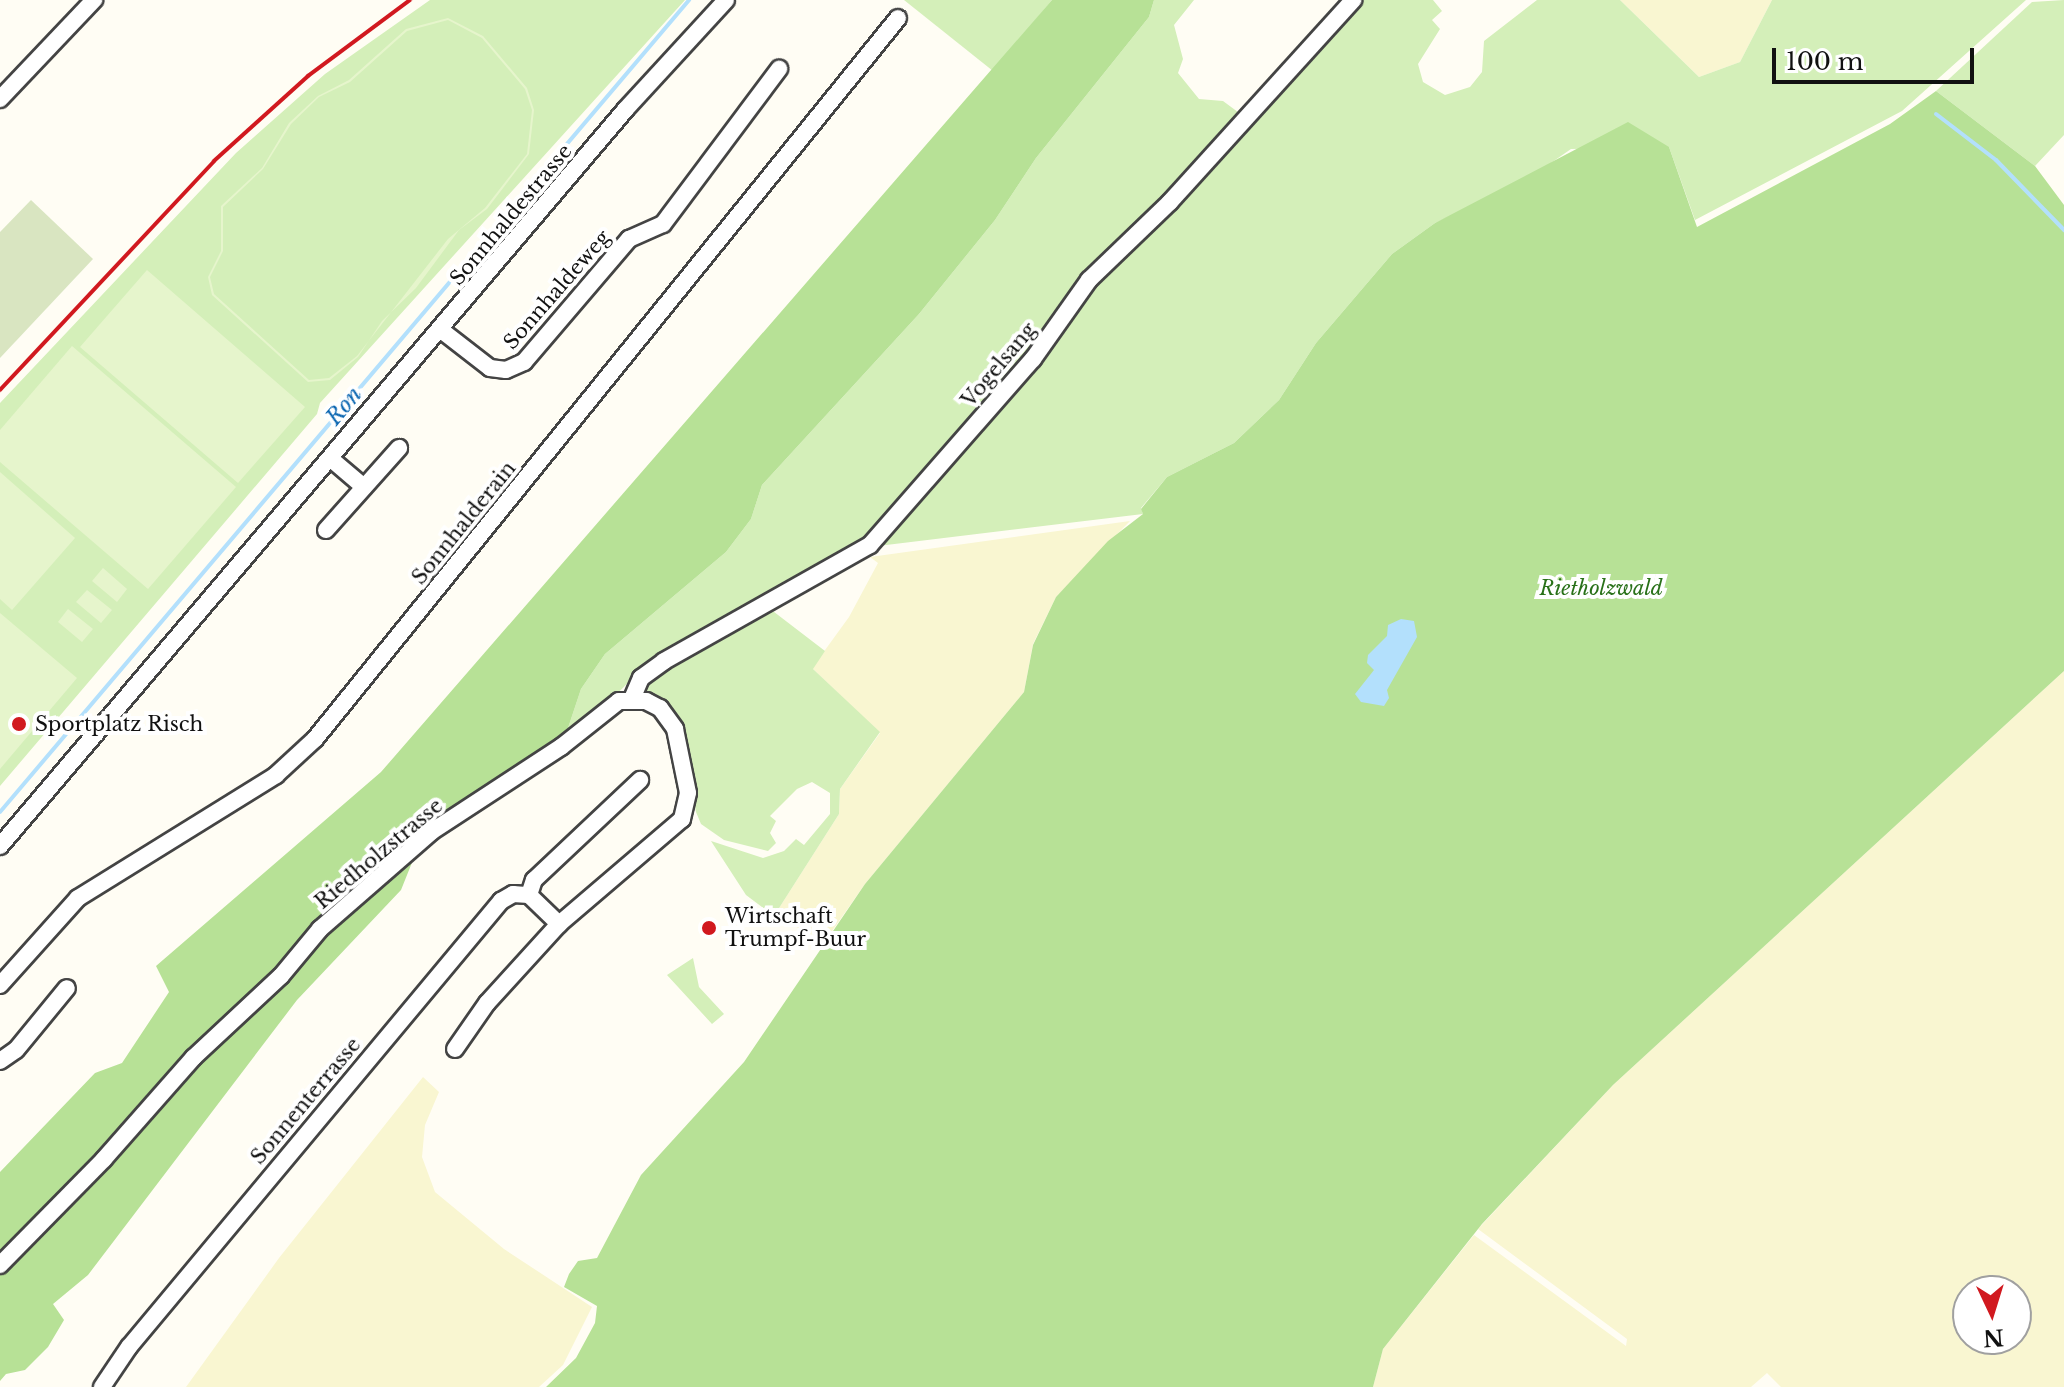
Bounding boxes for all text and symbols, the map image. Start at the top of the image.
scale bar [1776,32,1978,82]
text: 100 m [1786,47,1864,76]
street label: Sonnhaldestrasse [445,140,577,290]
street label: Sonnhaldeweg [499,226,615,354]
street label: Vogelsang [957,318,1041,412]
water label: Ron [321,382,367,430]
street label: Sonnhalderain [407,457,521,589]
park label: Rietholzwald [1539,576,1663,600]
place label: Sportplatz Risch [35,712,203,736]
marker: Sportplatz Risch [10,715,28,733]
street label: Riedholzstrasse [310,794,448,914]
place label: Wirtschaft Trumpf-Buur [725,904,866,951]
marker: Wirtschaft Trumpf-Buur [700,919,718,937]
street label: Sonnenterrasse [246,1033,366,1169]
north arrow [1952,1275,2032,1355]
text: N [1982,1323,2005,1352]

